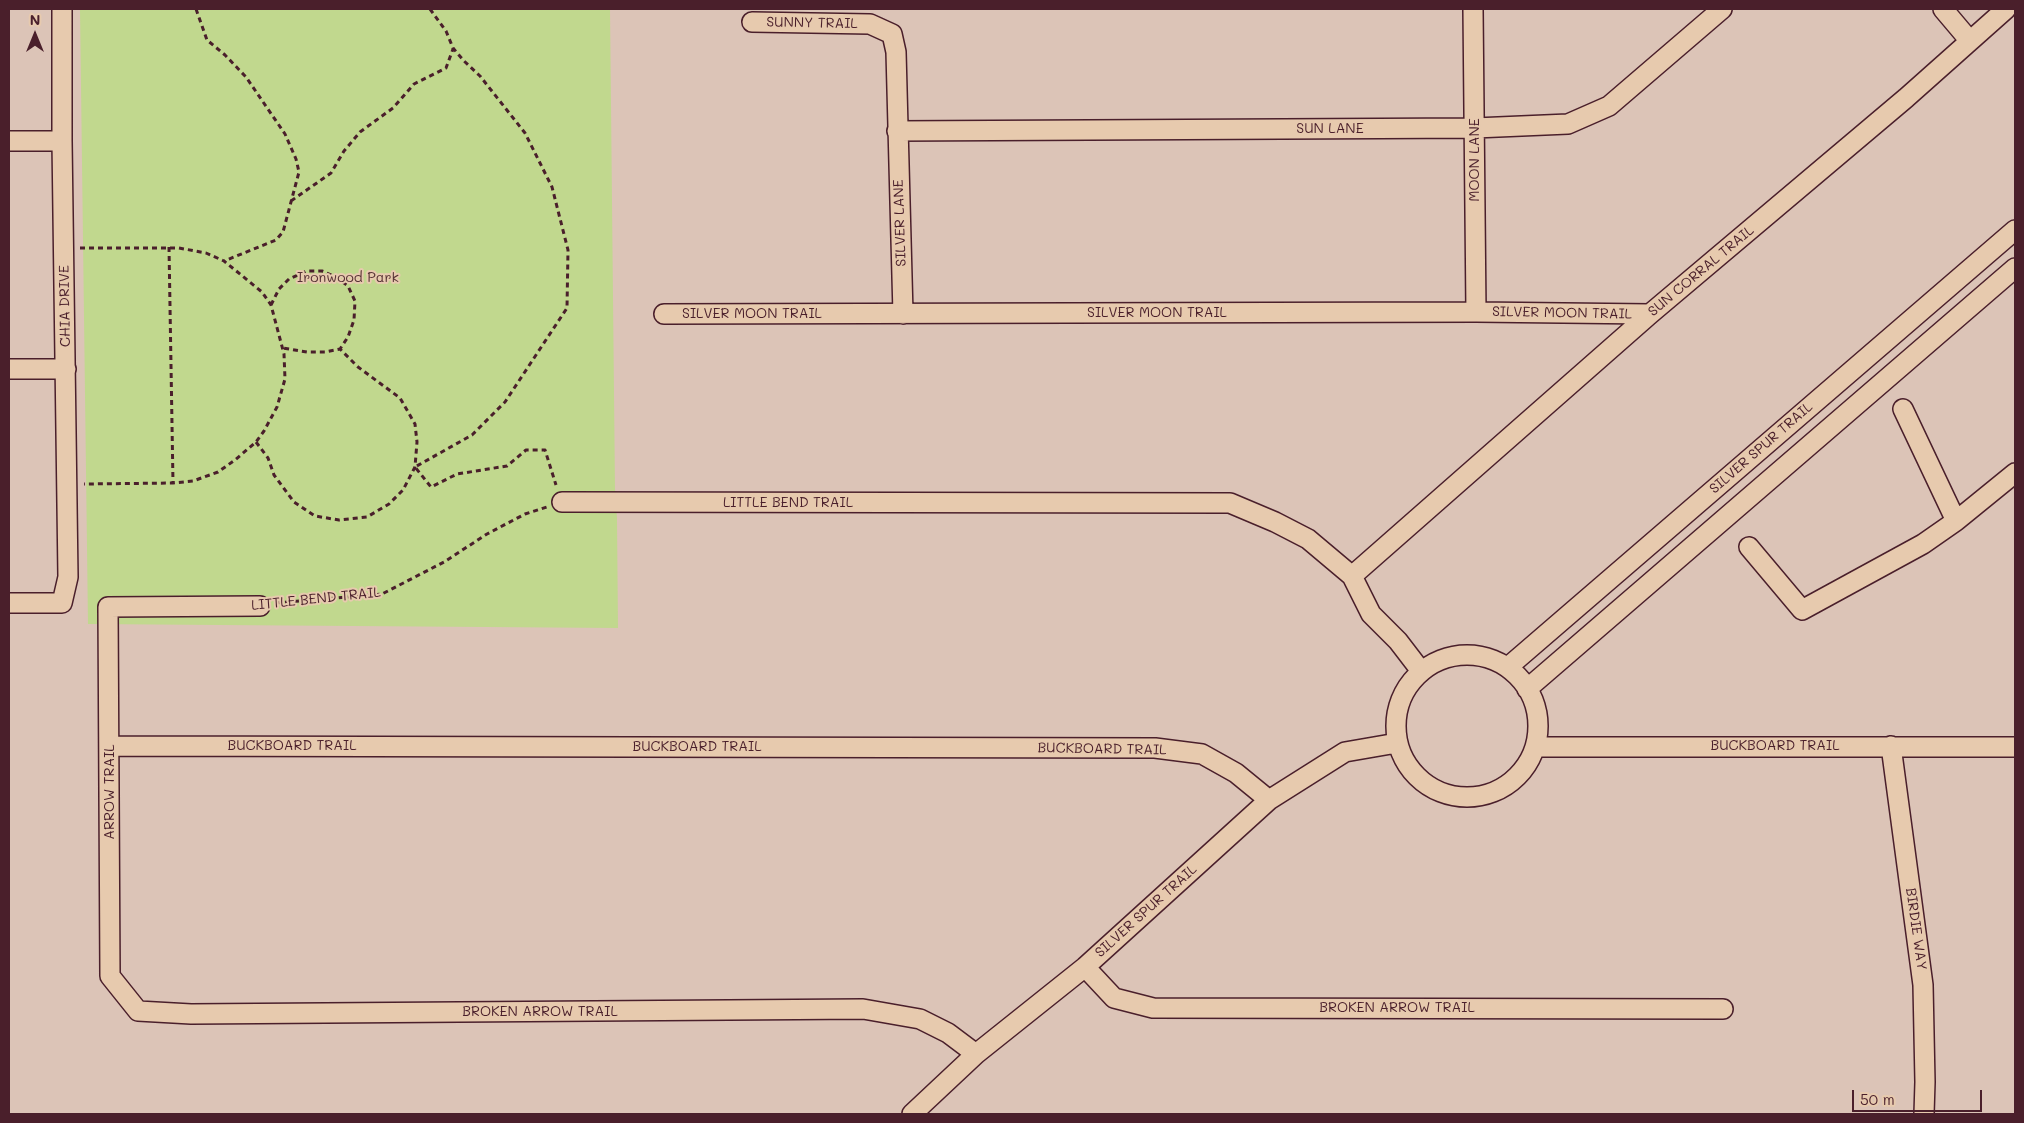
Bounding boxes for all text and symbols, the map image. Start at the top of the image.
north arrow [10,10,60,60]
text: N [30,10,40,29]
street label: SUNNY TRAIL [766,14,858,32]
street label: MOON LANE [1467,118,1483,202]
street label: SUN LANE [1296,121,1364,137]
street label: SILVER LANE [890,179,910,267]
street label: SUN CORRAL TRAIL [1645,222,1757,320]
street label: CHIA DRIVE [56,265,74,347]
park label: Ironwood Park [297,270,399,286]
street label: SILVER MOON TRAIL [1492,303,1632,323]
street label: SILVER MOON TRAIL [1087,305,1227,321]
street label: SILVER MOON TRAIL [682,306,822,322]
street label: SILVER SPUR TRAIL [1706,399,1816,497]
street label: LITTLE BEND TRAIL [723,495,853,511]
street label: LITTLE BEND TRAIL [250,584,382,614]
street label: BUCKBOARD TRAIL [227,738,357,754]
street label: BUCKBOARD TRAIL [1710,738,1840,754]
street label: BUCKBOARD TRAIL [632,739,762,755]
street label: BUCKBOARD TRAIL [1037,739,1167,759]
street label: ARROW TRAIL [102,744,118,840]
street label: SILVER SPUR TRAIL [1092,861,1200,961]
street label: BIRDIE WAY [1902,887,1930,971]
street label: BROKEN ARROW TRAIL [1319,1000,1475,1016]
street label: BROKEN ARROW TRAIL [462,1004,618,1020]
scale bar [1854,1080,1984,1112]
text: 50 m [1860,1089,1895,1109]

